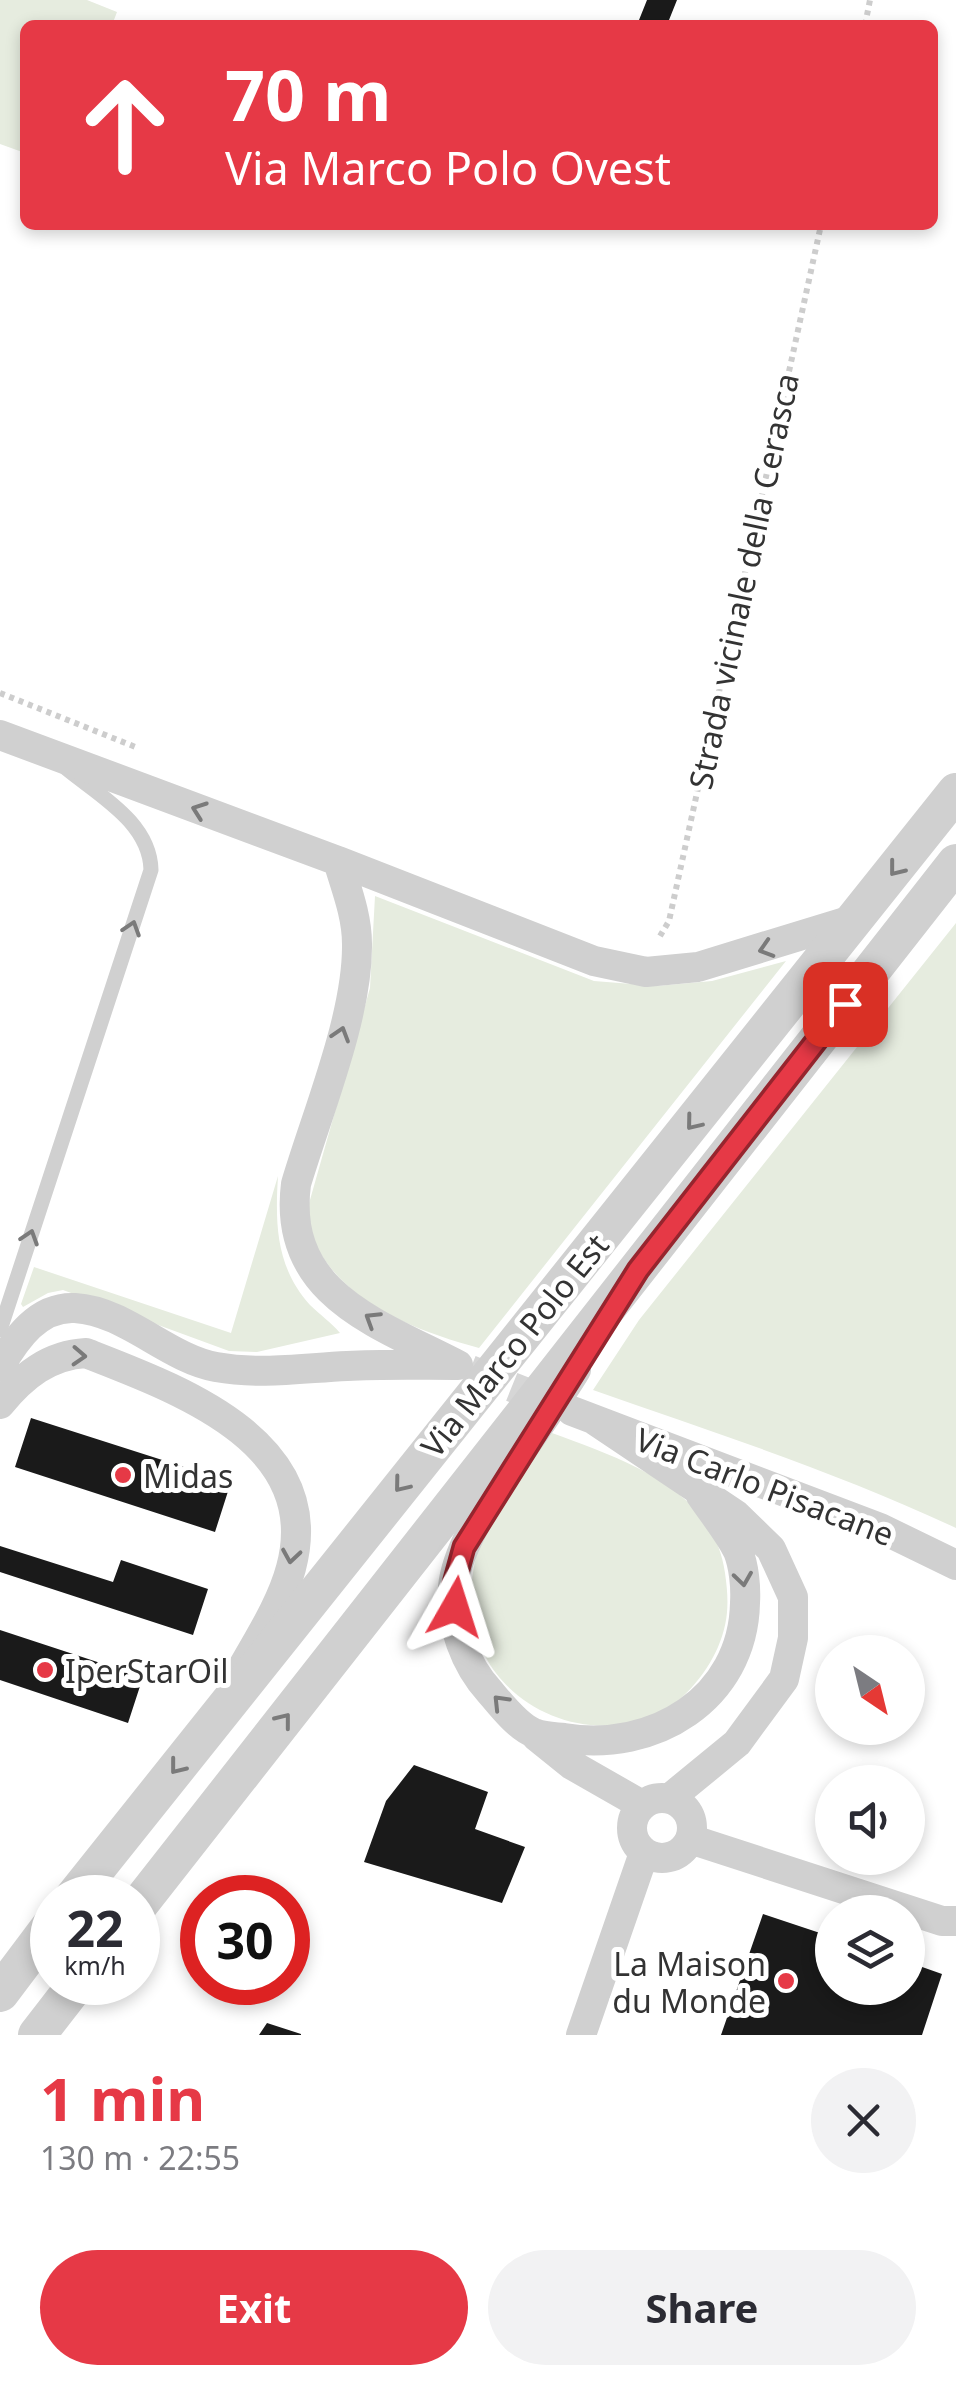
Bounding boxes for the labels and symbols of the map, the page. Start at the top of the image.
street label: Strada vicinale della Cerasca [678,369,808,793]
one-way arrow [192,801,209,822]
one-way arrow [890,858,908,876]
one-way arrow [120,921,140,938]
one-way arrow [758,937,775,957]
pin [803,962,888,1047]
one-way arrow [329,1026,350,1043]
one-way arrow [687,1111,705,1129]
street label: Via Marco Polo Est [411,1224,617,1466]
one-way arrow [19,1230,39,1247]
one-way arrow [365,1312,383,1331]
one-way arrow [71,1345,87,1366]
street label: Via Carlo Pisacane [630,1417,900,1555]
place label: Midas [143,1454,233,1497]
marker: Midas [112,1464,134,1486]
one-way arrow [396,1474,413,1492]
one-way arrow [282,1548,303,1565]
position arrow [403,1555,507,1659]
one-way arrow [731,1571,752,1588]
north arrow [815,1635,925,1745]
place label: IperStarOil [65,1649,229,1692]
marker: IperStarOil [34,1659,56,1681]
one-way arrow [494,1696,512,1714]
one-way arrow [272,1713,290,1731]
one-way arrow [171,1755,189,1773]
speed limit sign: 30 [180,1875,310,2005]
place label: La Maison du Monde [612,1942,766,2022]
marker: La Maison du Monde [775,1970,797,1992]

